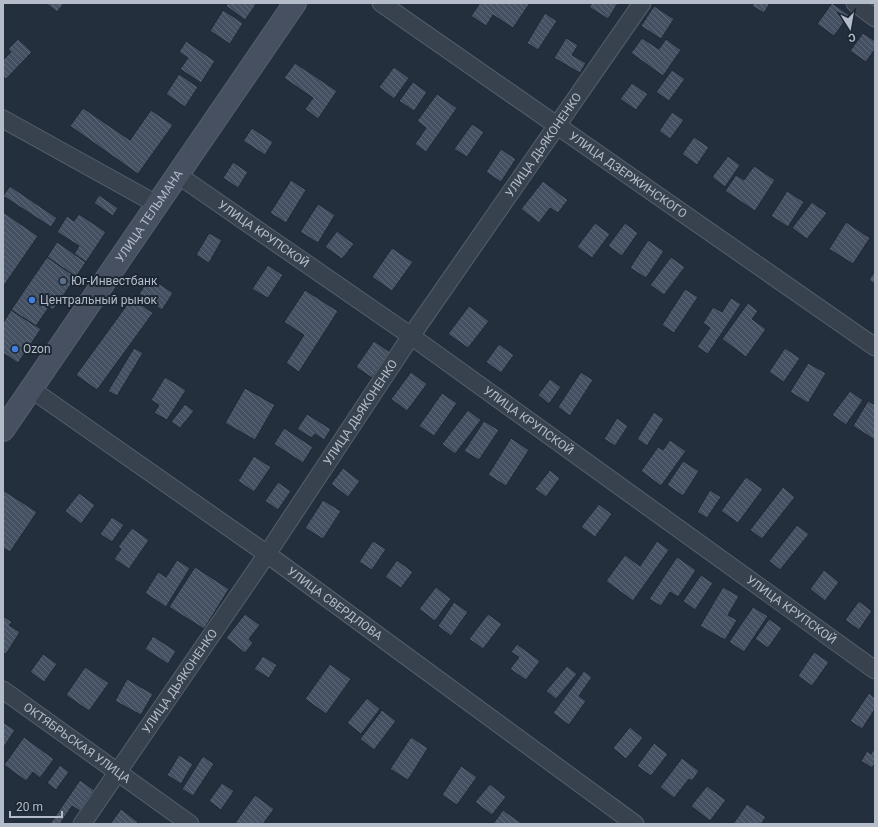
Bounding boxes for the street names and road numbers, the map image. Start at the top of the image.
street label: УЛИЦА ДЬЯКОНЕНКО [503,90,584,200]
street label: УЛИЦА ДЗЕРЖИНСКОГО [566,129,690,221]
street label: УЛИЦА ТЕЛЬМАНА [113,167,186,265]
street label: УЛИЦА КРУПСКОЙ [215,198,312,270]
street label: УЛИЦА ДЬЯКОНЕНКО [321,357,400,468]
street label: УЛИЦА КРУПСКОЙ [481,383,577,458]
street label: УЛИЦА СВЕРДЛОВА [285,564,385,643]
street label: УЛИЦА КРУПСКОЙ [744,573,840,647]
street label: УЛИЦА ДЬЯКОНЕНКО [139,626,220,736]
street label: ОКТЯБРЬСКАЯ УЛИЦА [21,700,133,786]

